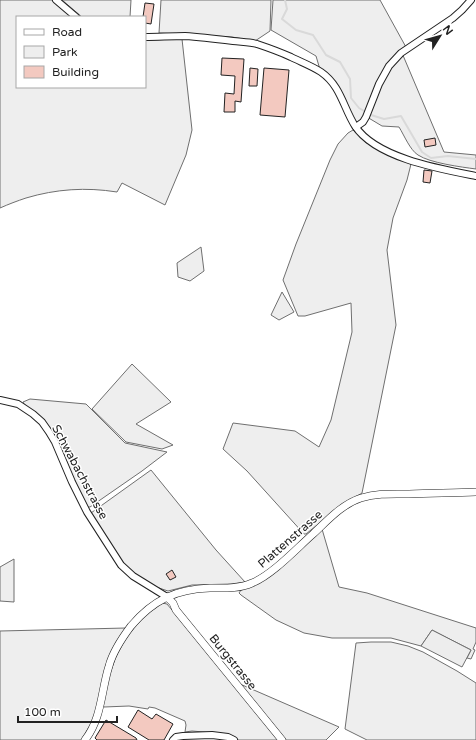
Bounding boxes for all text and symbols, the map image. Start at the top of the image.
legend [16,16,146,88]
north arrow [420,16,460,56]
text: N [440,23,455,38]
text: Road [52,25,82,39]
text: Park [52,45,78,59]
text: Building [52,65,99,79]
street label: Schwabachstrasse [49,422,111,522]
street label: Plattenstrasse [255,507,325,571]
street label: Burgstrasse [206,631,260,693]
scale bar [18,698,117,724]
text: 100 m [24,705,61,719]

